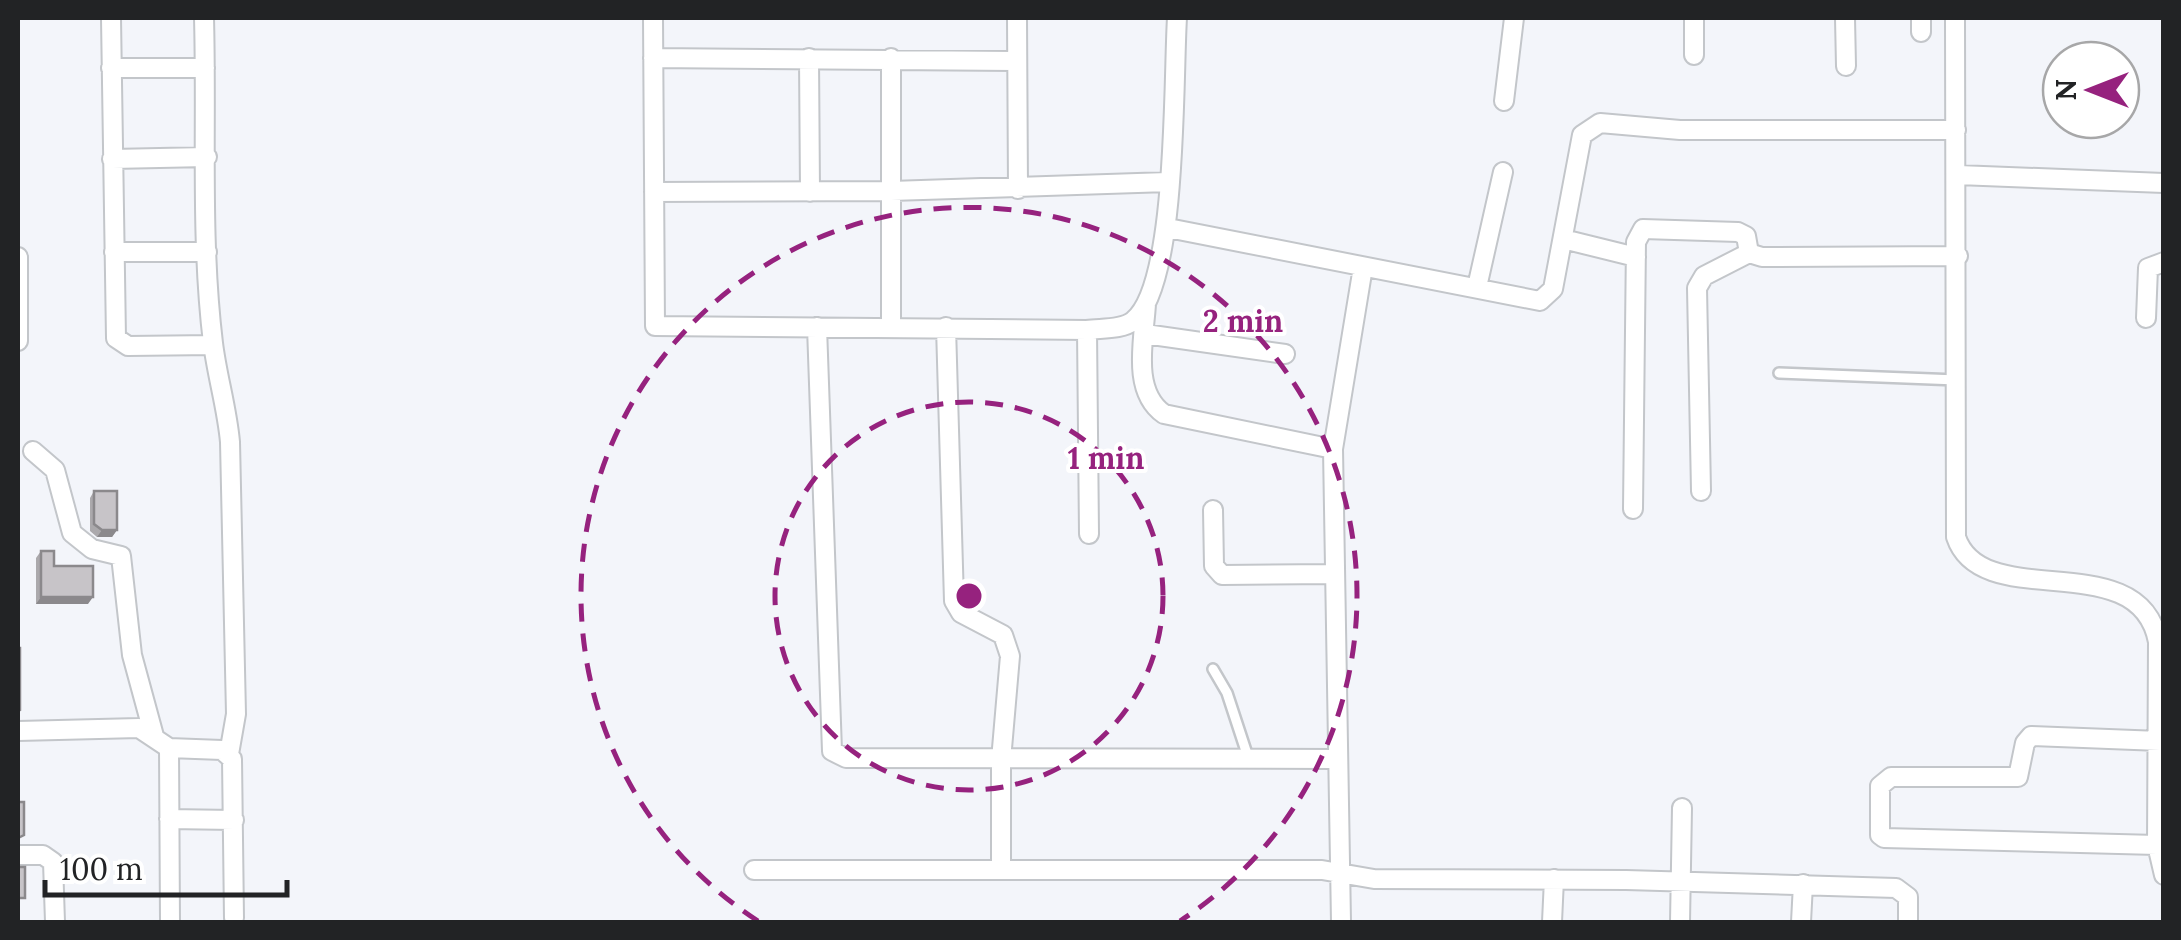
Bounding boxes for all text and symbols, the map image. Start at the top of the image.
north arrow [2041,40,2141,140]
text: N [2048,79,2084,101]
text: 2 min [1203,302,1283,340]
text: 1 min [1068,439,1144,477]
centre of rings [951,578,987,614]
scale bar [45,835,288,897]
text: 100 m [60,850,143,888]

